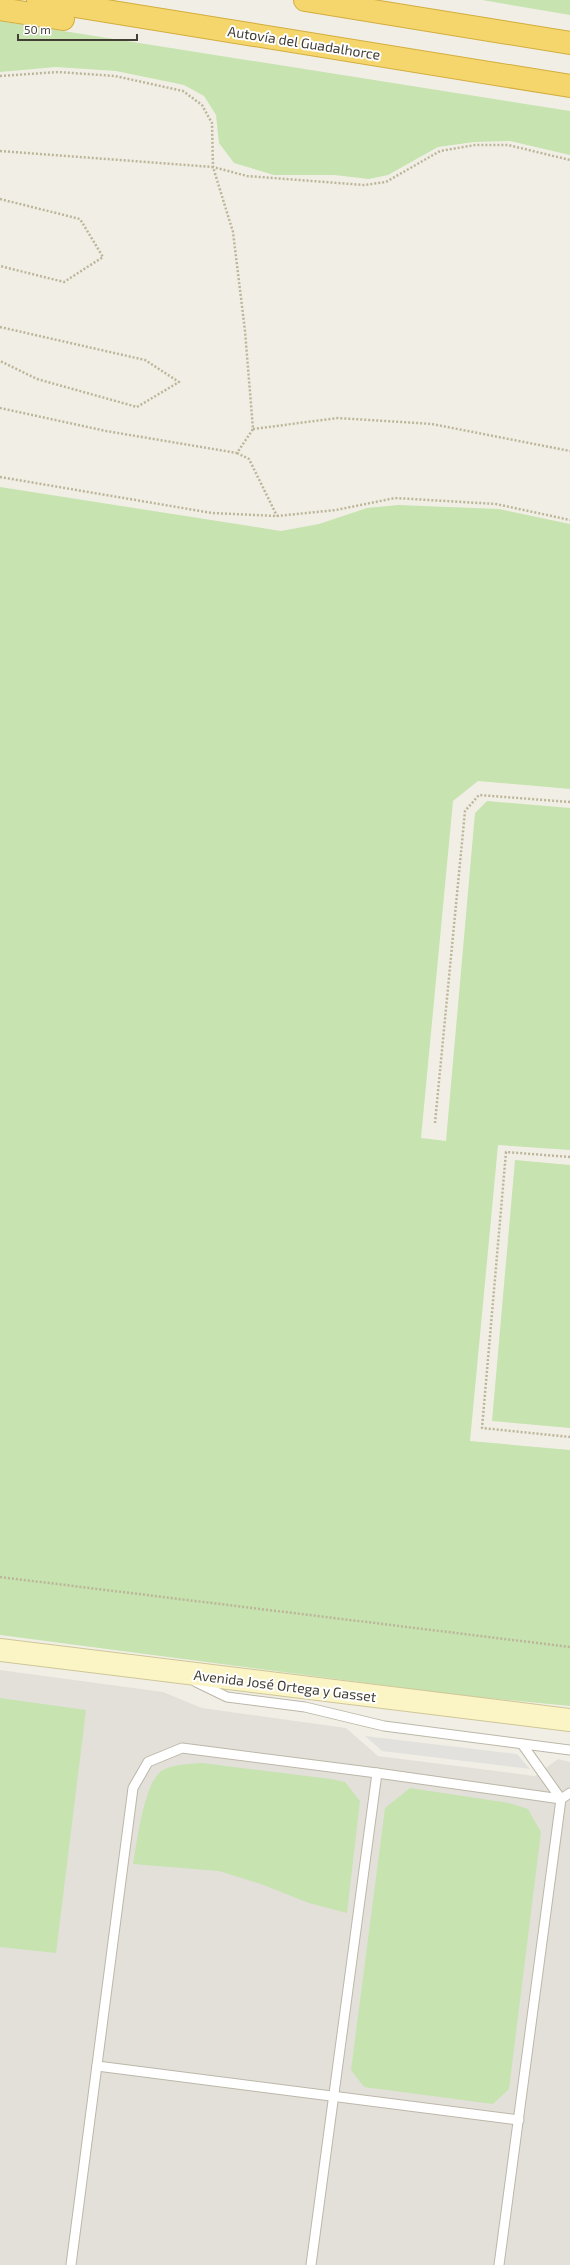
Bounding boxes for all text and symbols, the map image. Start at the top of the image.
scale bar [18,16,137,42]
text: 50 m [24,22,51,36]
street label: Autovía del Guadalhorce [227,22,382,63]
street label: Avenida José Ortega y Gasset [193,1666,377,1705]

